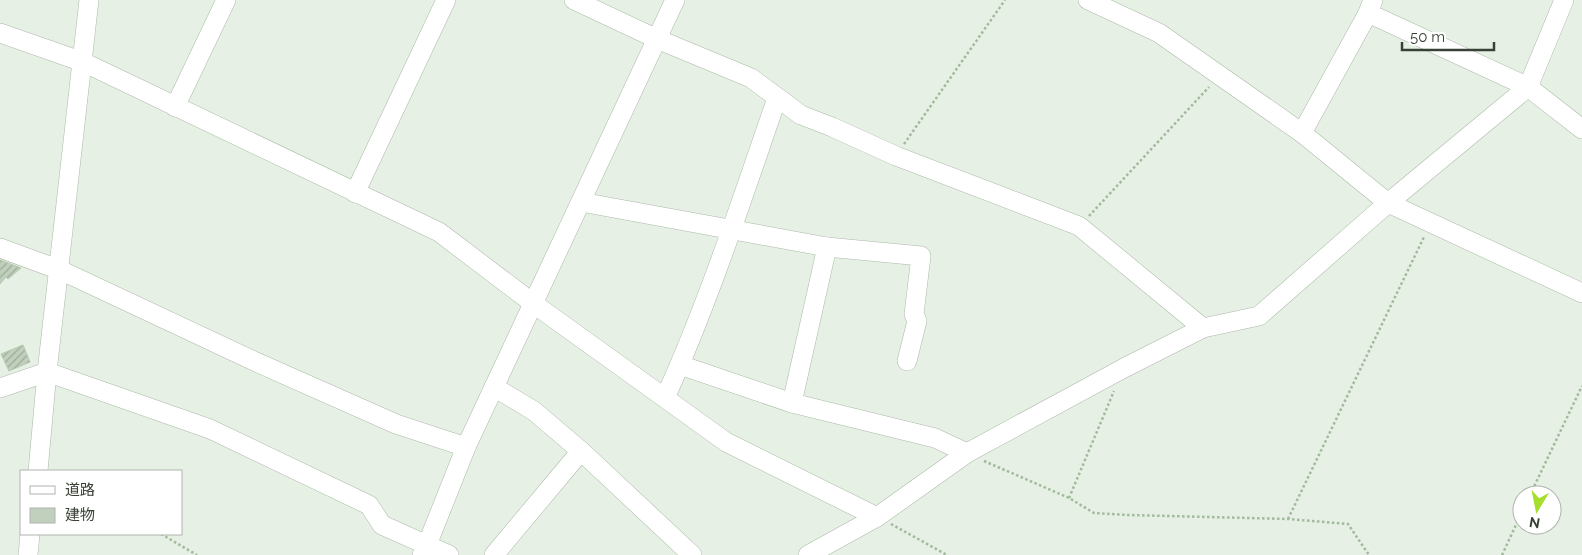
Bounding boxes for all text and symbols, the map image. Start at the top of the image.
scale bar [1402,20,1494,52]
text: 50 m [1410,28,1445,46]
legend [20,470,182,535]
text: 道路 [65,481,95,499]
north arrow [1512,485,1562,535]
text: 建物 [65,506,95,524]
text: N [1528,514,1541,532]

